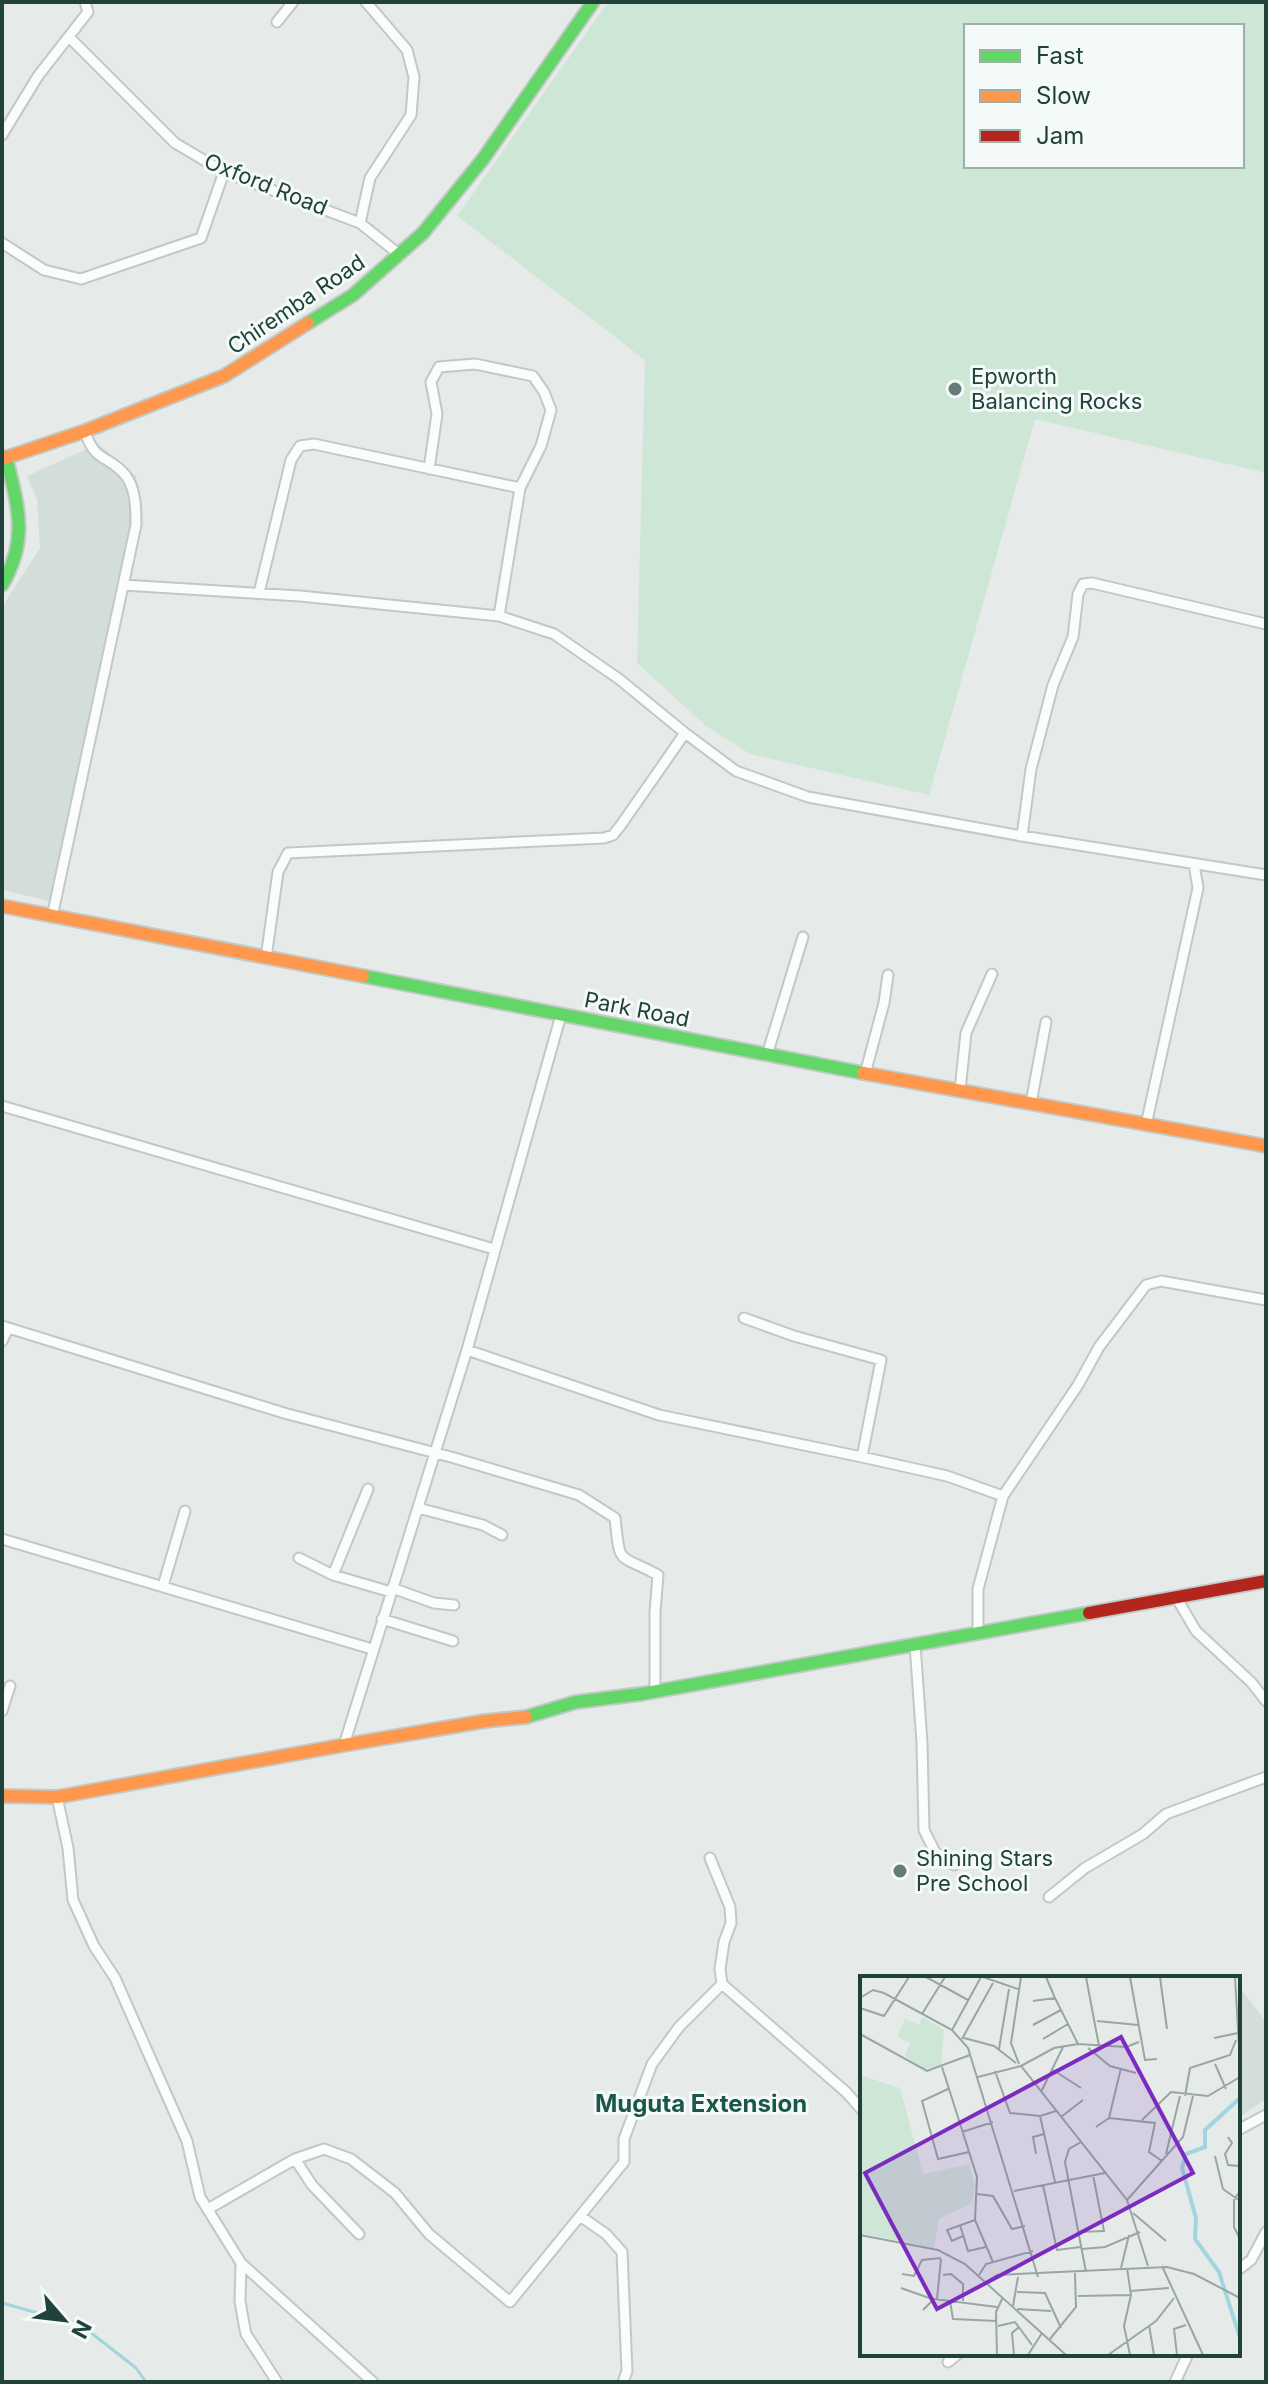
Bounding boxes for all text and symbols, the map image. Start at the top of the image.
legend [964,24,1244,168]
text: Fast [1036,41,1084,70]
text: Slow [1036,81,1091,110]
text: Jam [1036,121,1084,150]
street label: Oxford Road [201,147,331,221]
street label: Chiremba Road [223,249,369,359]
place label: Epworth Balancing Rocks [971,363,1142,414]
marker: Epworth Balancing Rocks [946,380,964,398]
street label: Park Road [582,986,692,1032]
place label: Shining Stars Pre School [916,1845,1053,1896]
marker: Shining Stars Pre School [891,1862,909,1880]
inset map [860,1976,1240,2356]
district label: Muguta Extension [595,2089,807,2118]
north arrow [24,2280,104,2360]
text: N [66,2316,97,2343]

